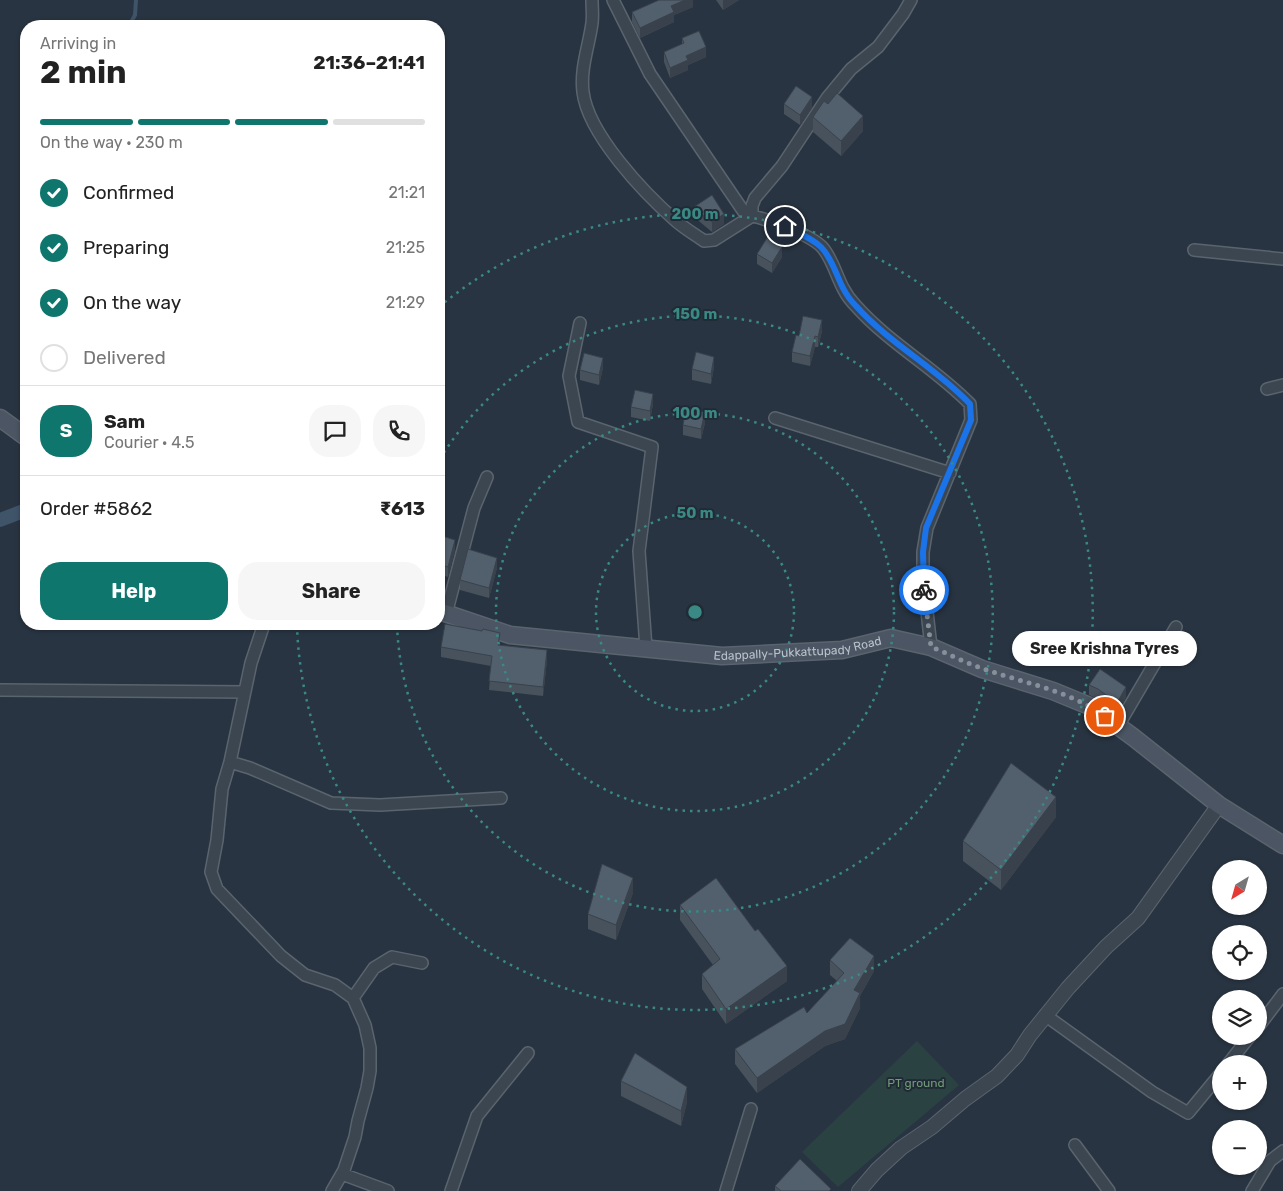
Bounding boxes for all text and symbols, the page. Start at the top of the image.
text: Arriving in [40,34,116,53]
text: 21:36–21:41 [313,51,425,74]
text: 2 min [40,53,127,91]
text: On the way · 230 m [40,133,183,152]
icon: check [40,179,68,207]
text: Confirmed [83,181,174,204]
text: 21:21 [388,183,425,202]
text: 200 m [671,205,719,223]
pin [764,205,806,247]
icon: home [771,212,799,240]
icon: check [40,234,68,262]
text: Preparing [83,236,169,259]
text: 21:25 [386,238,425,257]
icon: check [40,289,68,317]
text: On the way [83,291,181,314]
text: 21:29 [386,293,425,312]
text: 150 m [673,305,717,323]
text: Delivered [83,346,166,369]
text: 100 m [673,404,717,422]
button: chat [309,405,361,457]
button: phone [373,405,425,457]
text: Sam [104,410,145,433]
text: S [60,419,72,442]
text: Courier · 4.5 [104,433,194,452]
text: Order #5862 [40,497,153,520]
text: ₹613 [380,497,425,520]
text: 50 m [677,504,713,522]
button: Help [40,562,228,620]
button: Share [238,562,425,620]
courier [899,565,949,615]
icon: bike [910,576,938,604]
centre of rings [686,603,704,621]
callout: Sree Krishna Tyres [1012,631,1198,666]
street label: Edappally-Pukkattupady Road [713,634,883,663]
text: Sree Krishna Tyres [1030,639,1179,658]
pin [1084,695,1126,737]
icon: bag [1091,702,1119,730]
north arrow [1212,860,1268,915]
map controls [1212,860,1267,1175]
button: locate [1212,925,1267,980]
button: layers [1212,990,1267,1045]
button: + [1212,1055,1267,1110]
park label: PT ground [887,1076,945,1090]
button: − [1212,1120,1267,1175]

